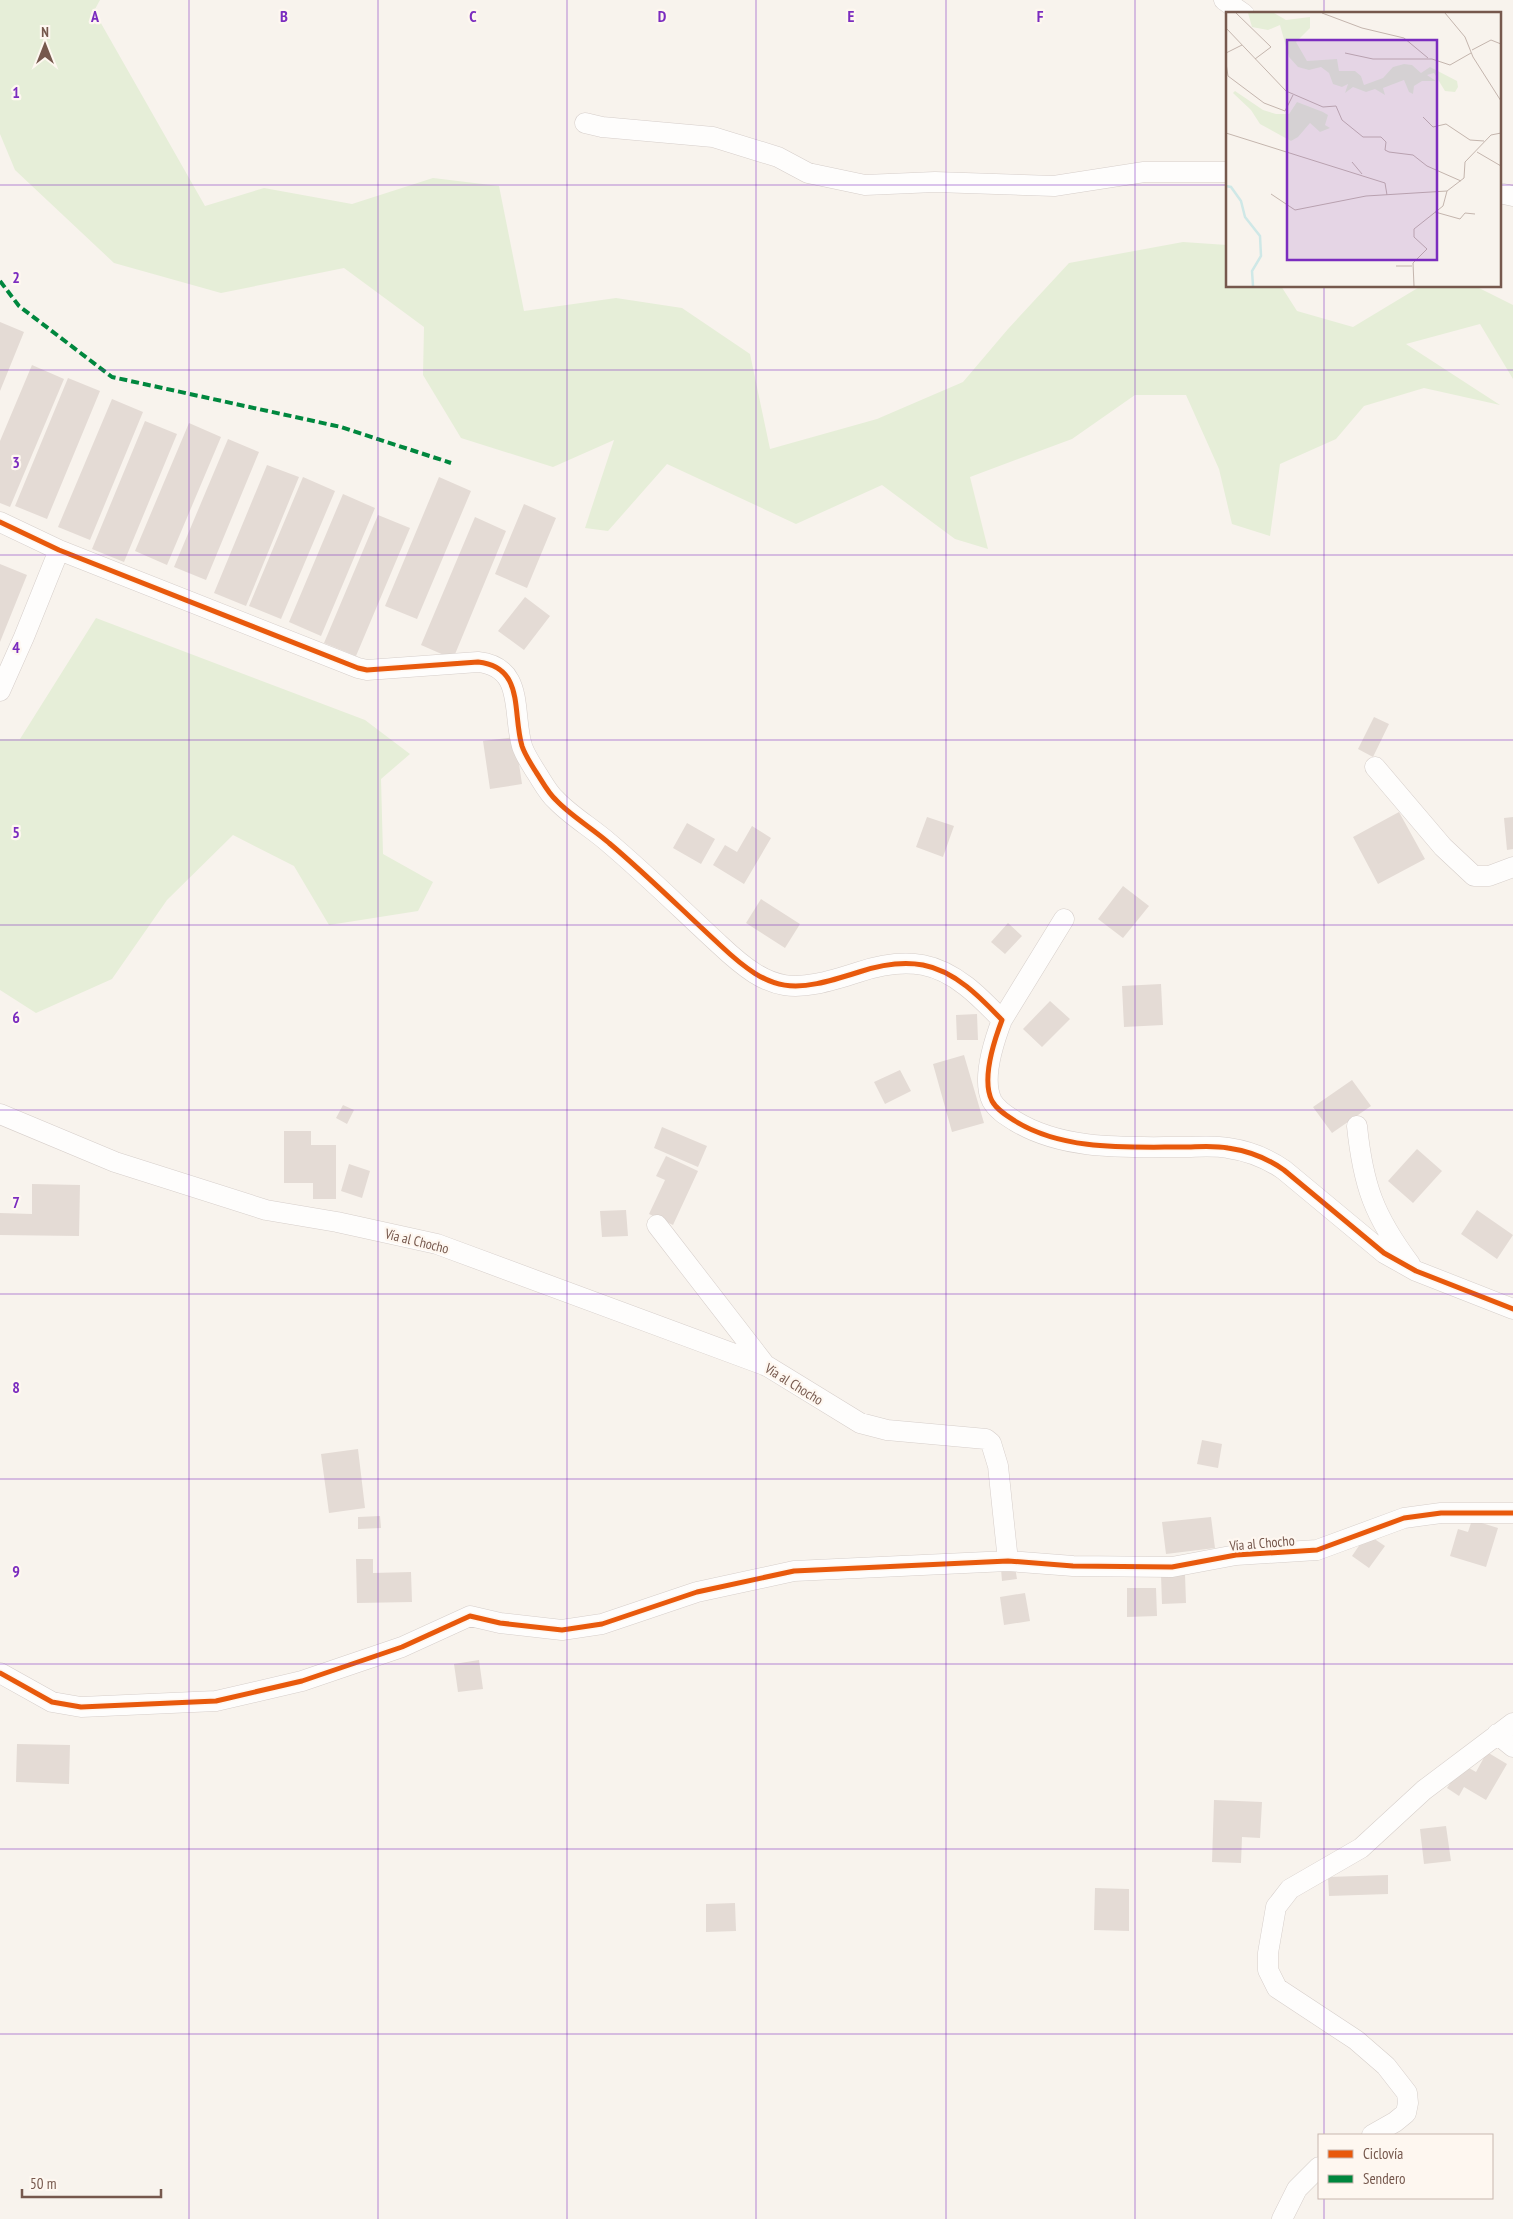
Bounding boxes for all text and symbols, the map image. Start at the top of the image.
text: A [90,6,100,26]
text: B [280,6,288,26]
text: C [469,6,477,26]
text: D [658,6,667,26]
text: E [848,6,855,26]
text: F [1037,6,1044,26]
inset map [1226,12,1500,288]
north arrow [20,20,70,70]
text: N [41,23,49,41]
text: 1 [12,82,20,102]
text: 2 [12,267,20,287]
text: 3 [12,452,20,472]
text: 4 [12,637,20,657]
text: 5 [12,822,20,842]
text: 6 [12,1007,20,1027]
text: 7 [12,1192,20,1212]
street label: Vía al Chocho [382,1224,451,1258]
street label: Vía al Chocho [761,1359,826,1409]
text: 8 [12,1377,20,1397]
street label: Vía al Chocho [1228,1531,1295,1555]
text: 9 [12,1561,20,1581]
legend [1318,2134,1493,2199]
text: Ciclovía [1363,2144,1403,2163]
scale bar [22,2166,161,2198]
text: Sendero [1363,2169,1405,2188]
text: 50 m [30,2174,56,2193]

